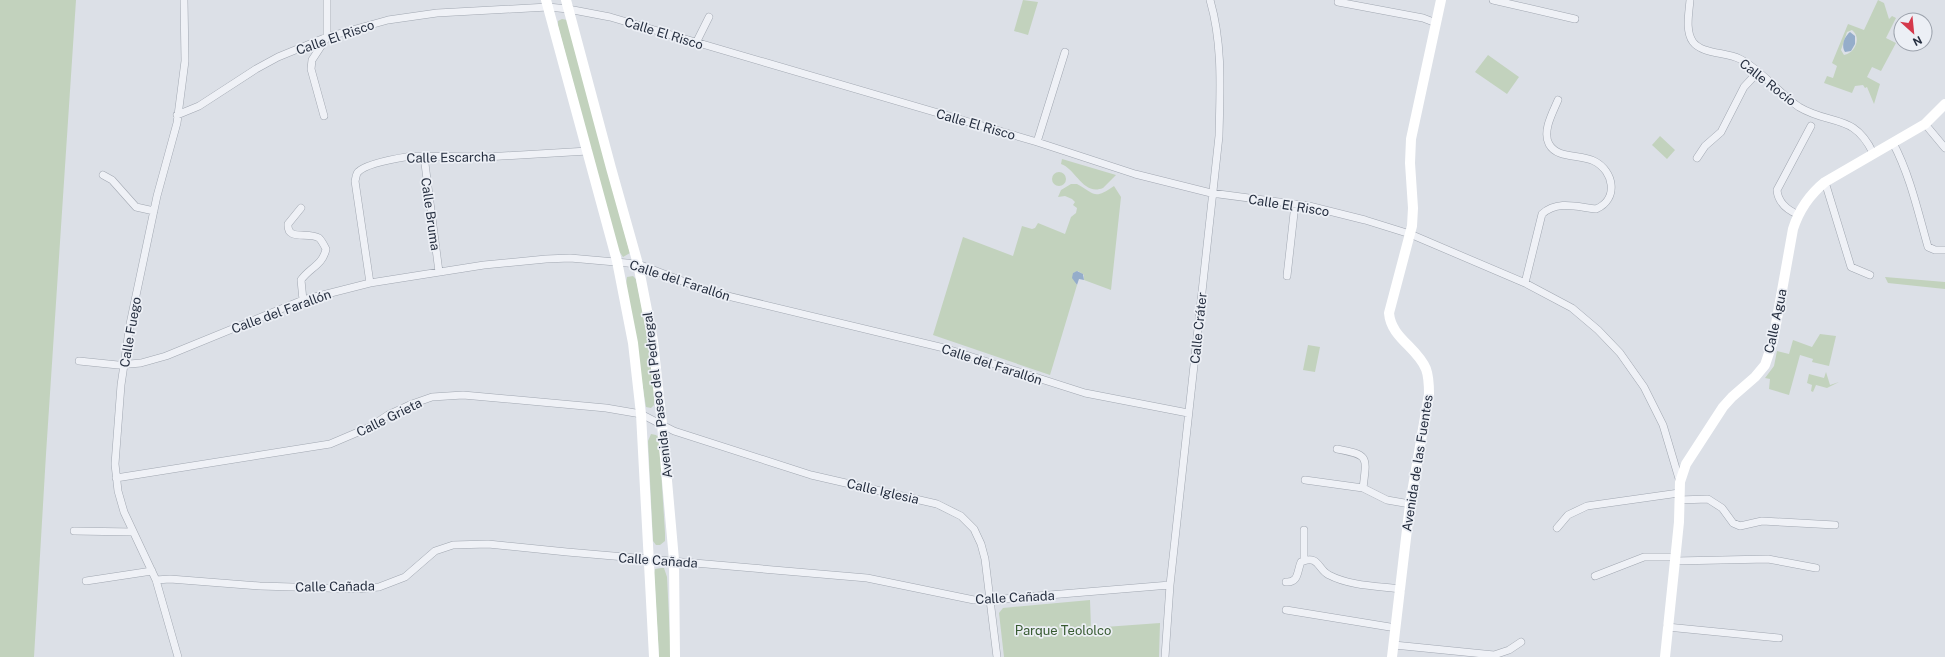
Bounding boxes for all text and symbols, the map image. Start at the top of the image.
north arrow [1893,12,1933,52]
street label: Calle El Risco [623,14,705,53]
street label: Calle El Risco [294,17,376,58]
text: N [1911,34,1924,48]
street label: Calle Rocío [1737,56,1799,109]
street label: Calle El Risco [935,106,1017,143]
street label: Calle Escarcha [406,149,496,166]
street label: Calle Bruma [418,177,443,252]
street label: Calle El Risco [1247,192,1330,219]
street label: Calle del Farallón [628,257,732,304]
street label: Calle del Farallón [229,286,333,336]
street label: Calle Agua [1761,288,1790,355]
street label: Calle Cráter [1187,292,1210,365]
street label: Calle Fuego [117,296,144,369]
street label: Avenida Paseo del Pedregal [640,311,675,479]
street label: Calle del Farallón [940,341,1044,388]
street label: Avenida de las Fuentes [1399,394,1436,533]
street label: Calle Grieta [354,395,424,440]
street label: Calle Iglesia [845,476,920,507]
street label: Calle Cañada [618,550,698,571]
street label: Calle Cañada [295,578,375,595]
street label: Calle Cañada [975,588,1055,607]
park label: Parque Teololco [1015,623,1111,638]

